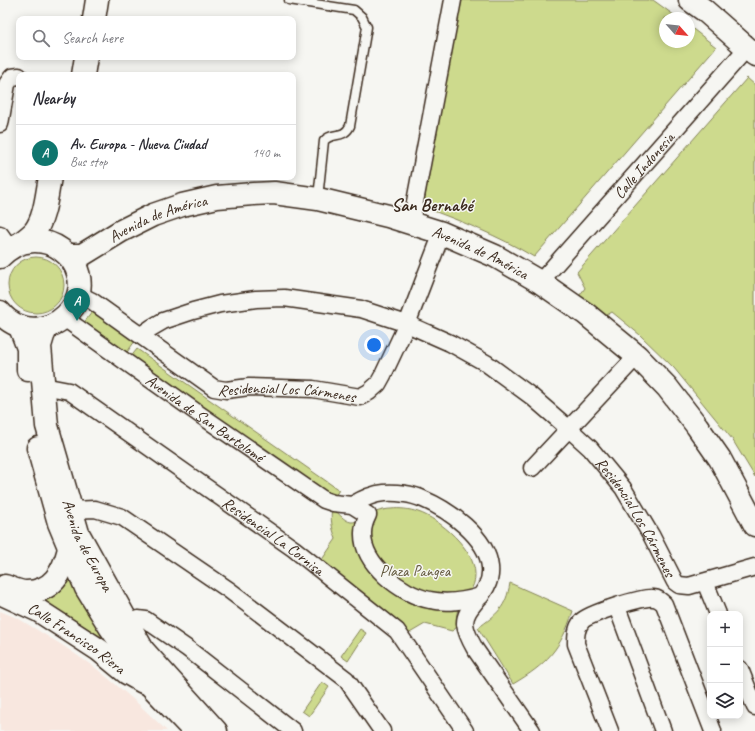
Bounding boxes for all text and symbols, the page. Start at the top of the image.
north arrow [659,12,695,48]
search box [16,16,296,60]
icon: search [30,27,52,49]
text: Search here [62,29,123,48]
text: Nearby [32,88,75,109]
street label: Calle Indonesia [609,127,680,203]
text: Av. Europa - Nueva Ciudad [70,135,207,154]
text: A [42,145,48,161]
text: 140 m [252,145,280,161]
text: Bus stop [70,154,107,170]
street label: Avenida de América [105,190,210,247]
district label: San Bernabé [392,194,476,216]
street label: Avenida de América [429,222,533,285]
pin: A [64,288,90,321]
your location [364,335,384,355]
street label: Avenida de San Bartolomé [142,370,270,469]
street label: Residencial Los Cármenes [217,378,358,407]
street label: Residencial Los Cármenes [591,453,680,582]
street label: Residencial La Cornisa [218,493,329,581]
street label: Avenida de Europa [58,497,118,596]
park label: Plaza Pangea [380,561,452,581]
street label: Calle Francisco Riera [24,598,130,680]
map controls [707,611,743,719]
button: + [707,611,743,647]
button: − [707,647,743,683]
button: layers [707,683,743,719]

